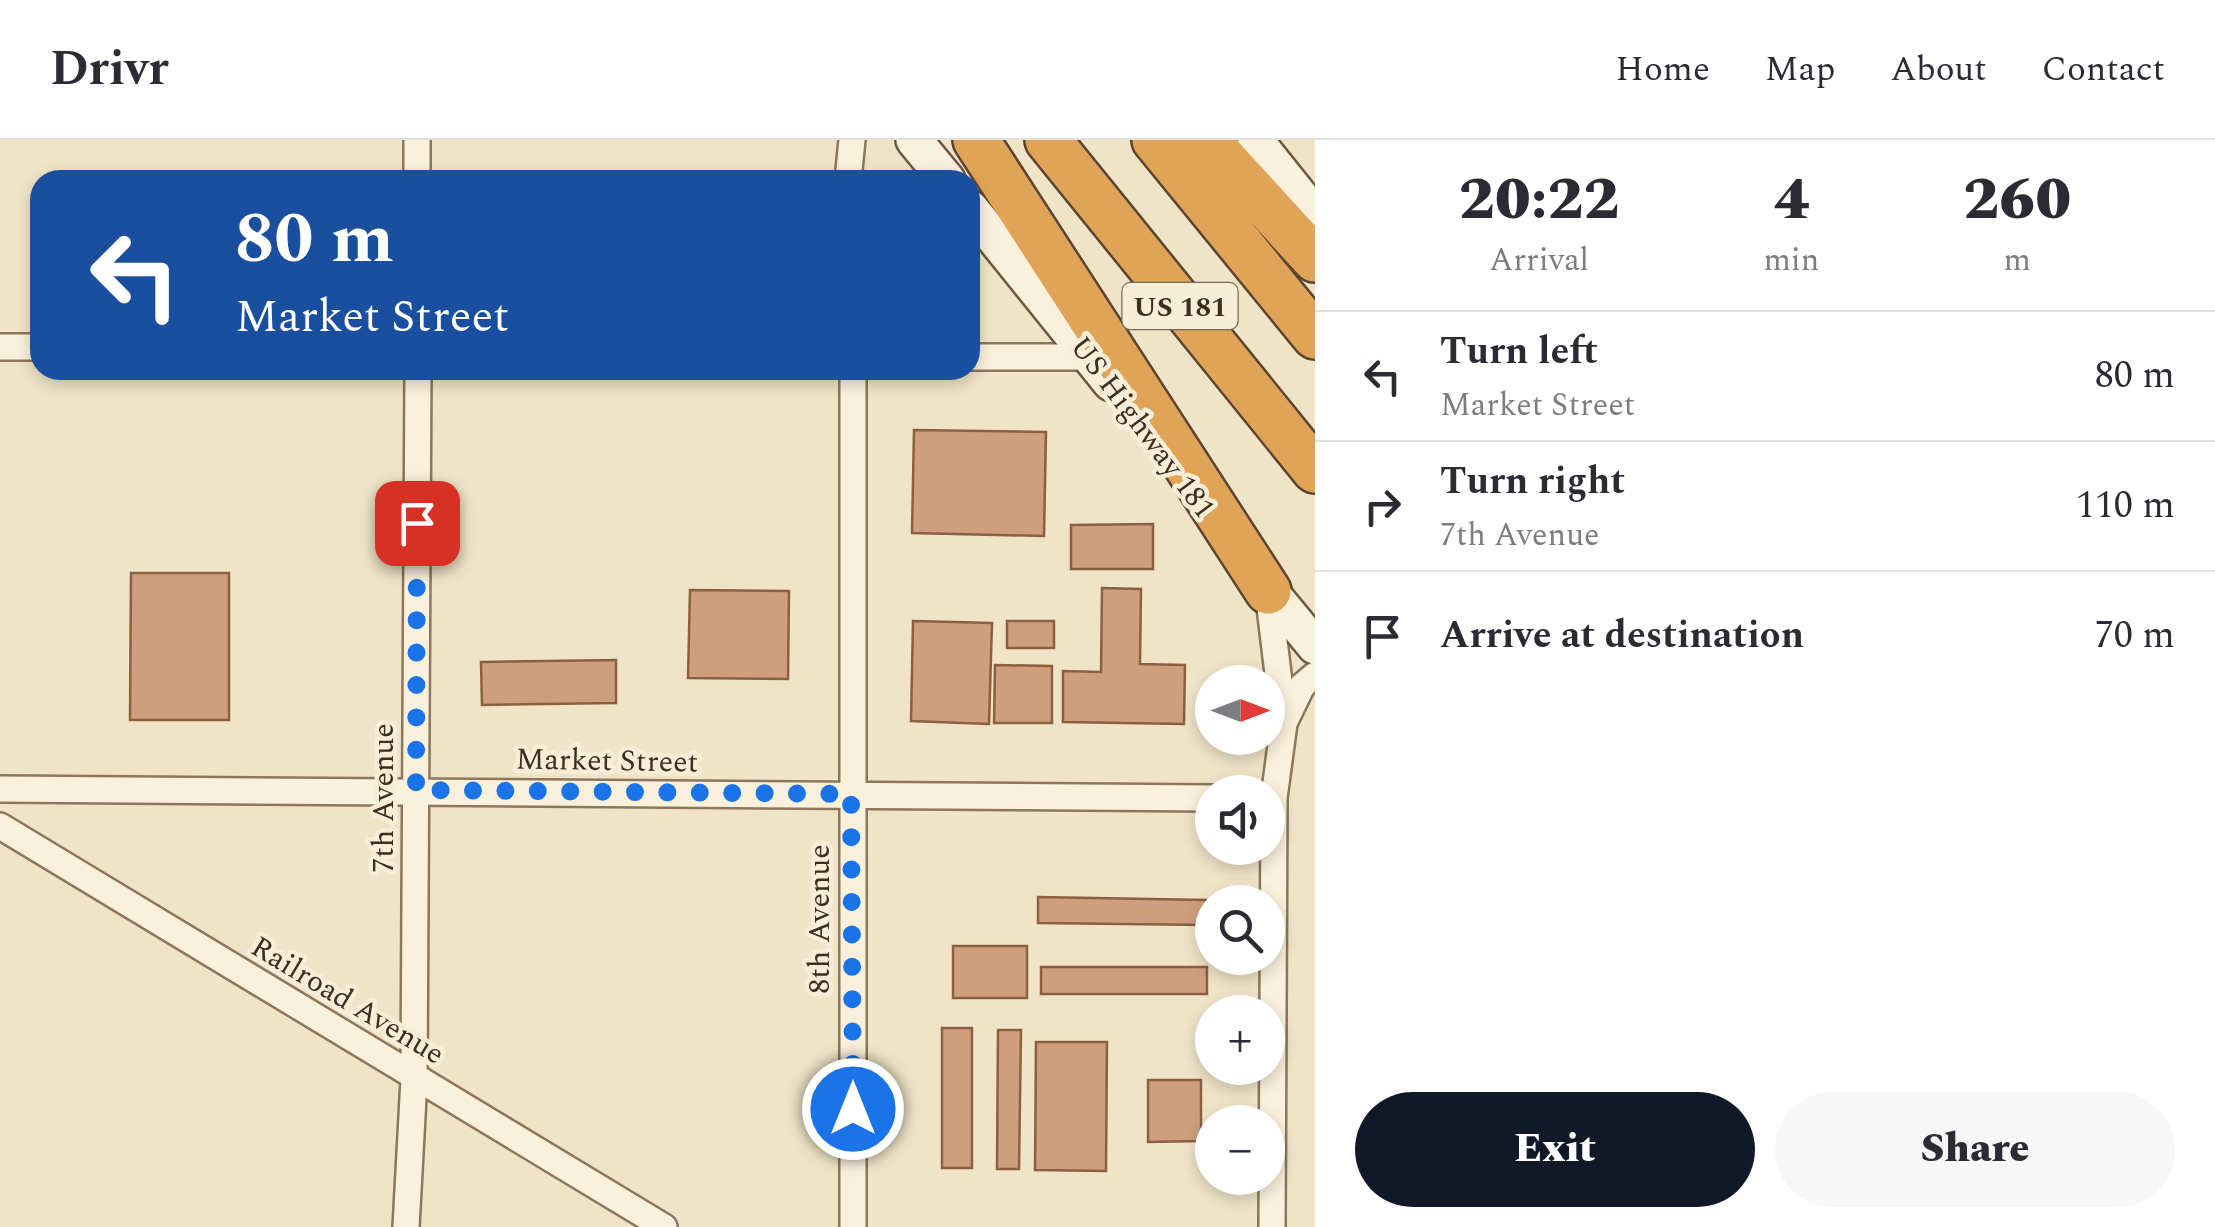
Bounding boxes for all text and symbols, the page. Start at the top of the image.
text: Drivr [50,33,169,106]
text: Home [1616,43,1710,96]
text: Map [1765,43,1835,96]
text: About [1890,43,1987,96]
text: Contact [2042,43,2165,96]
text: 20:22 [1459,154,1620,246]
text: 4 [1773,154,1809,246]
text: 260 [1963,154,2071,246]
text: 80 m [235,187,394,293]
icon: left [70,210,200,340]
text: Arrival [1489,236,1589,285]
text: min [1763,236,1819,285]
text: m [2003,236,2031,285]
text: Market Street [235,283,509,352]
road number: US 181 [1122,283,1238,329]
text: Turn left [1440,323,1598,381]
street label: US Highway 181 [1058,326,1226,529]
text: 80 m [2095,347,2175,405]
icon: left [1355,349,1410,404]
text: Market Street [1440,381,1635,430]
text: Turn right [1440,453,1625,511]
text: 110 m [2076,477,2175,535]
icon: right [1355,479,1410,534]
pin [375,481,460,566]
icon: arrive [390,496,445,551]
text: 7th Avenue [1440,511,1600,560]
text: Arrive at destination [1440,607,1804,665]
text: 70 m [2095,607,2175,665]
icon: arrive [1355,609,1410,664]
north arrow [1195,665,1285,755]
map controls [1195,665,1285,1195]
street label: 7th Avenue [361,723,407,873]
street label: Market Street [515,736,699,786]
button: sound [1195,775,1285,865]
street label: 8th Avenue [797,844,843,994]
button: search [1195,885,1285,975]
street label: Railroad Avenue [242,925,453,1077]
button: + [1195,995,1285,1085]
position arrow [801,1057,905,1161]
button: Exit [1355,1092,1755,1207]
button: Share [1775,1092,2175,1207]
button: − [1195,1105,1285,1195]

